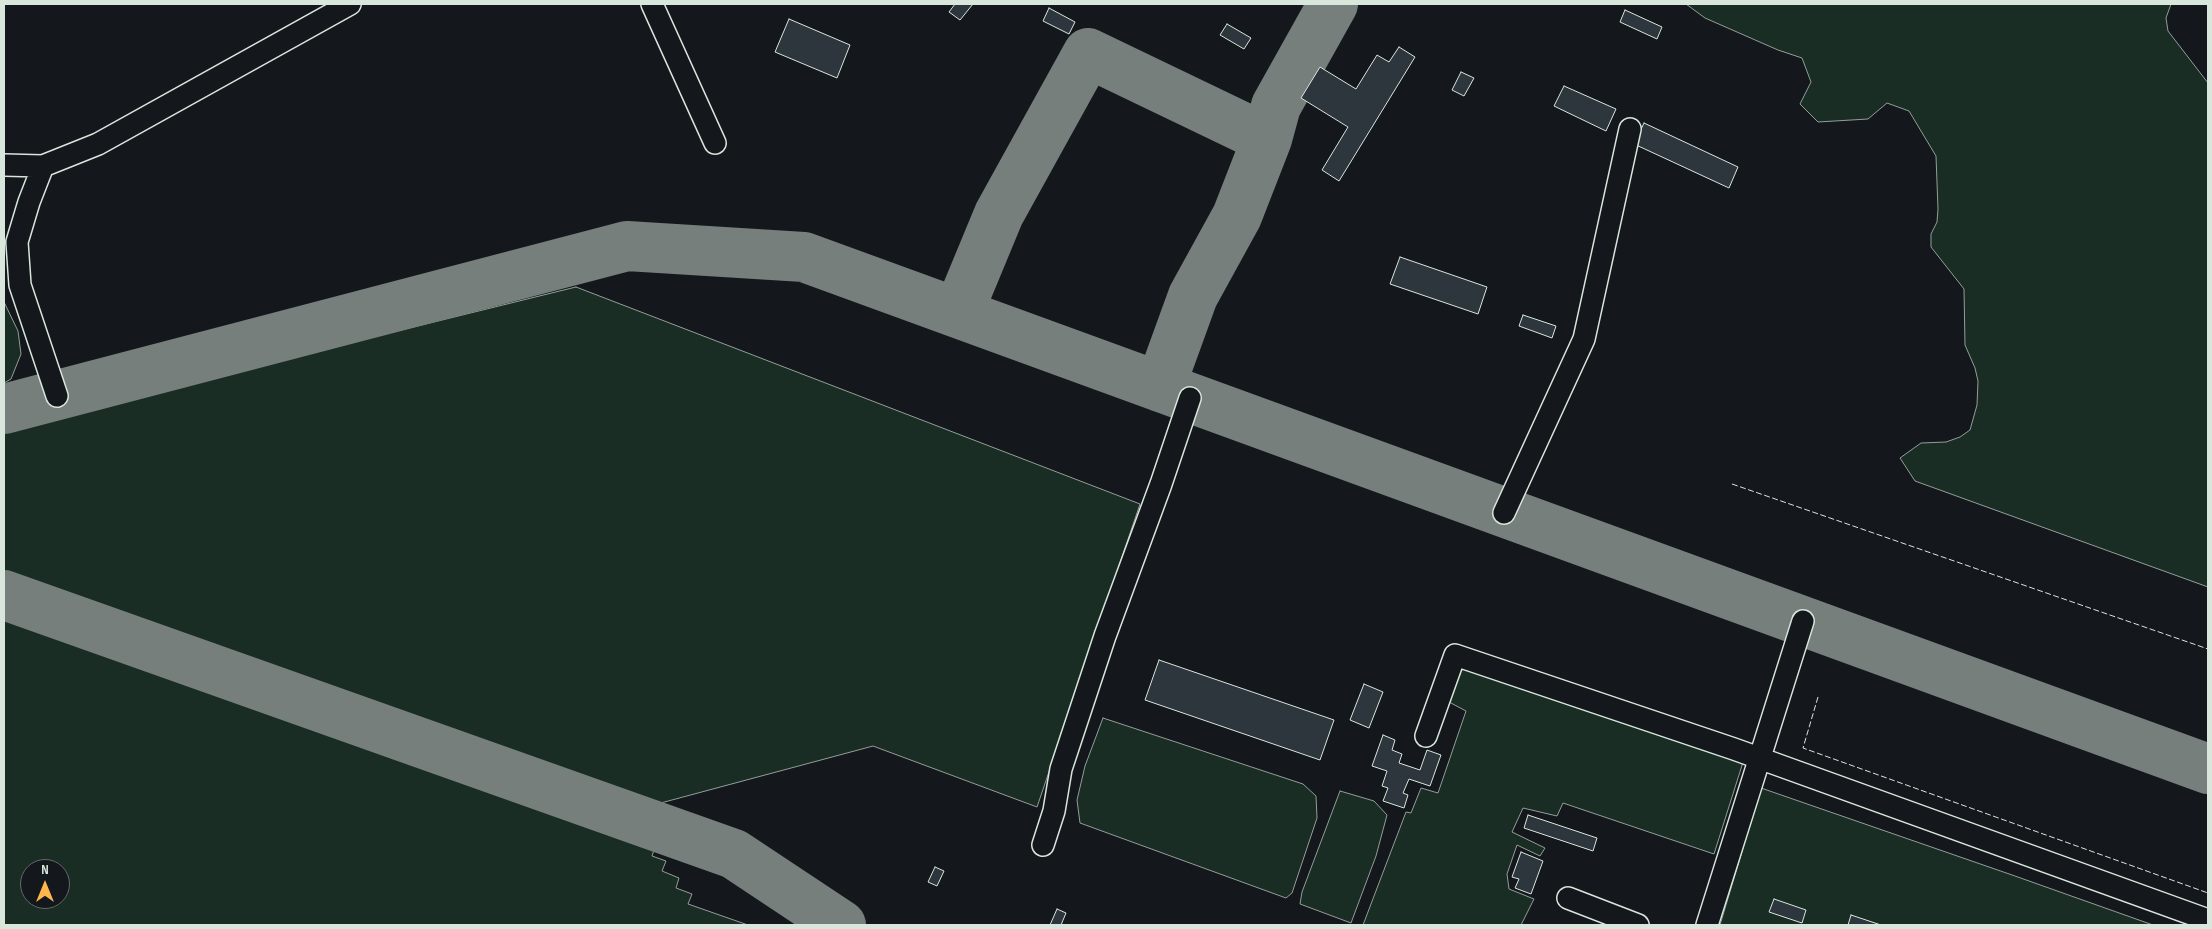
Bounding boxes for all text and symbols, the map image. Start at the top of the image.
north arrow [20,859,70,909]
text: N [41,861,49,878]

